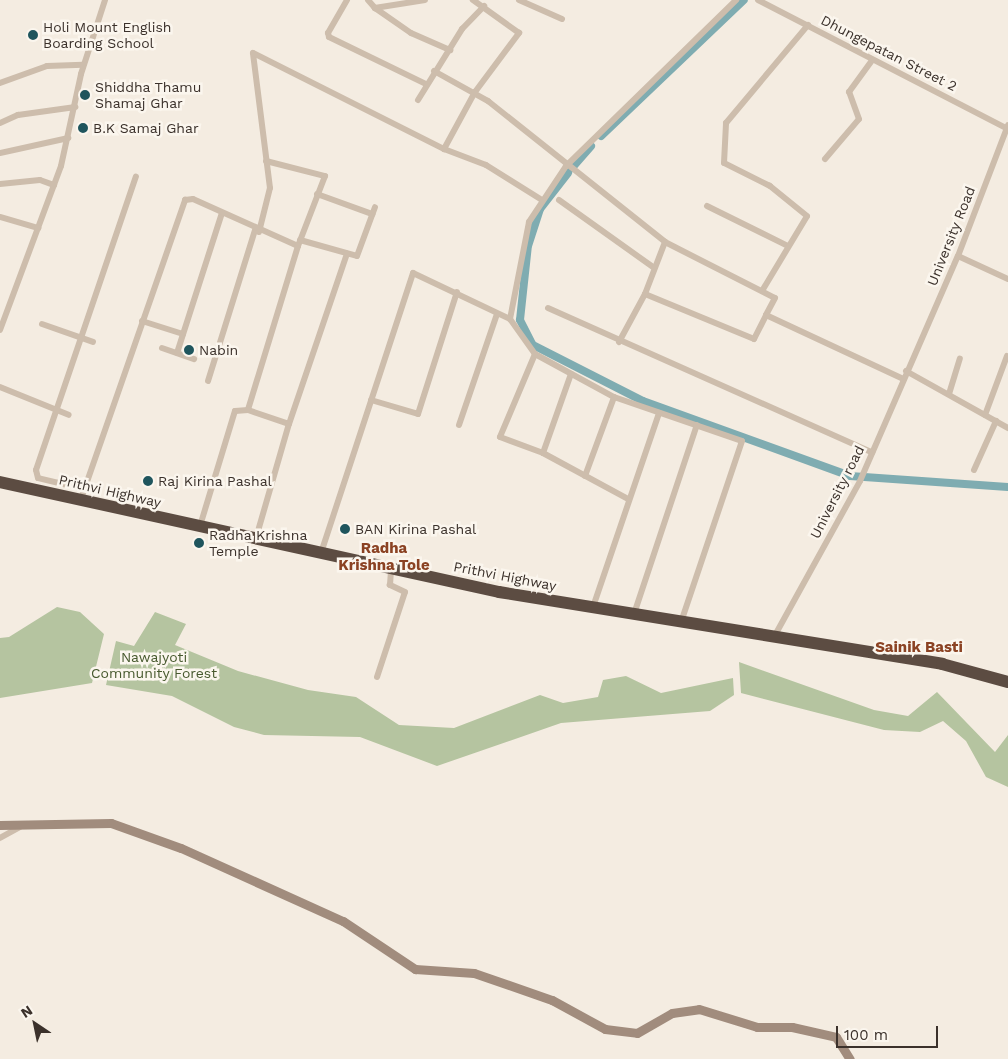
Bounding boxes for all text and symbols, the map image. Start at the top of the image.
street label: Dhungepatan Street 2 [818,11,960,95]
place label: Holi Mount English Boarding School [43,19,172,52]
marker: Holi Mount English Boarding School [27,29,39,41]
place label: Shiddha Thamu Shamaj Ghar [95,79,202,111]
marker: Shiddha Thamu Shamaj Ghar [79,89,91,101]
place label: B.K Samaj Ghar [93,120,199,136]
marker: B.K Samaj Ghar [77,122,89,134]
street label: University Road [923,184,979,288]
place label: Nabin [199,342,238,358]
marker: Nabin [183,344,195,356]
street label: University road [806,442,868,542]
street label: Prithvi Highway [57,471,163,511]
place label: Raj Kirina Pashal [158,473,272,489]
marker: Raj Kirina Pashal [142,475,154,487]
place label: BAN Kirina Pashal [355,521,477,537]
marker: BAN Kirina Pashal [339,523,351,535]
place label: Radha Krishna Temple [209,527,308,560]
marker: Radha Krishna Temple [193,537,205,549]
district label: Radha Krishna Tole [338,539,430,574]
street label: Prithvi Highway [452,558,558,594]
district label: Sainik Basti [875,639,963,657]
park label: Nawajyoti Community Forest [91,649,217,682]
north arrow [10,999,60,1049]
text: N [18,1002,35,1021]
scale bar [838,1016,940,1048]
text: 100 m [844,1026,888,1044]

